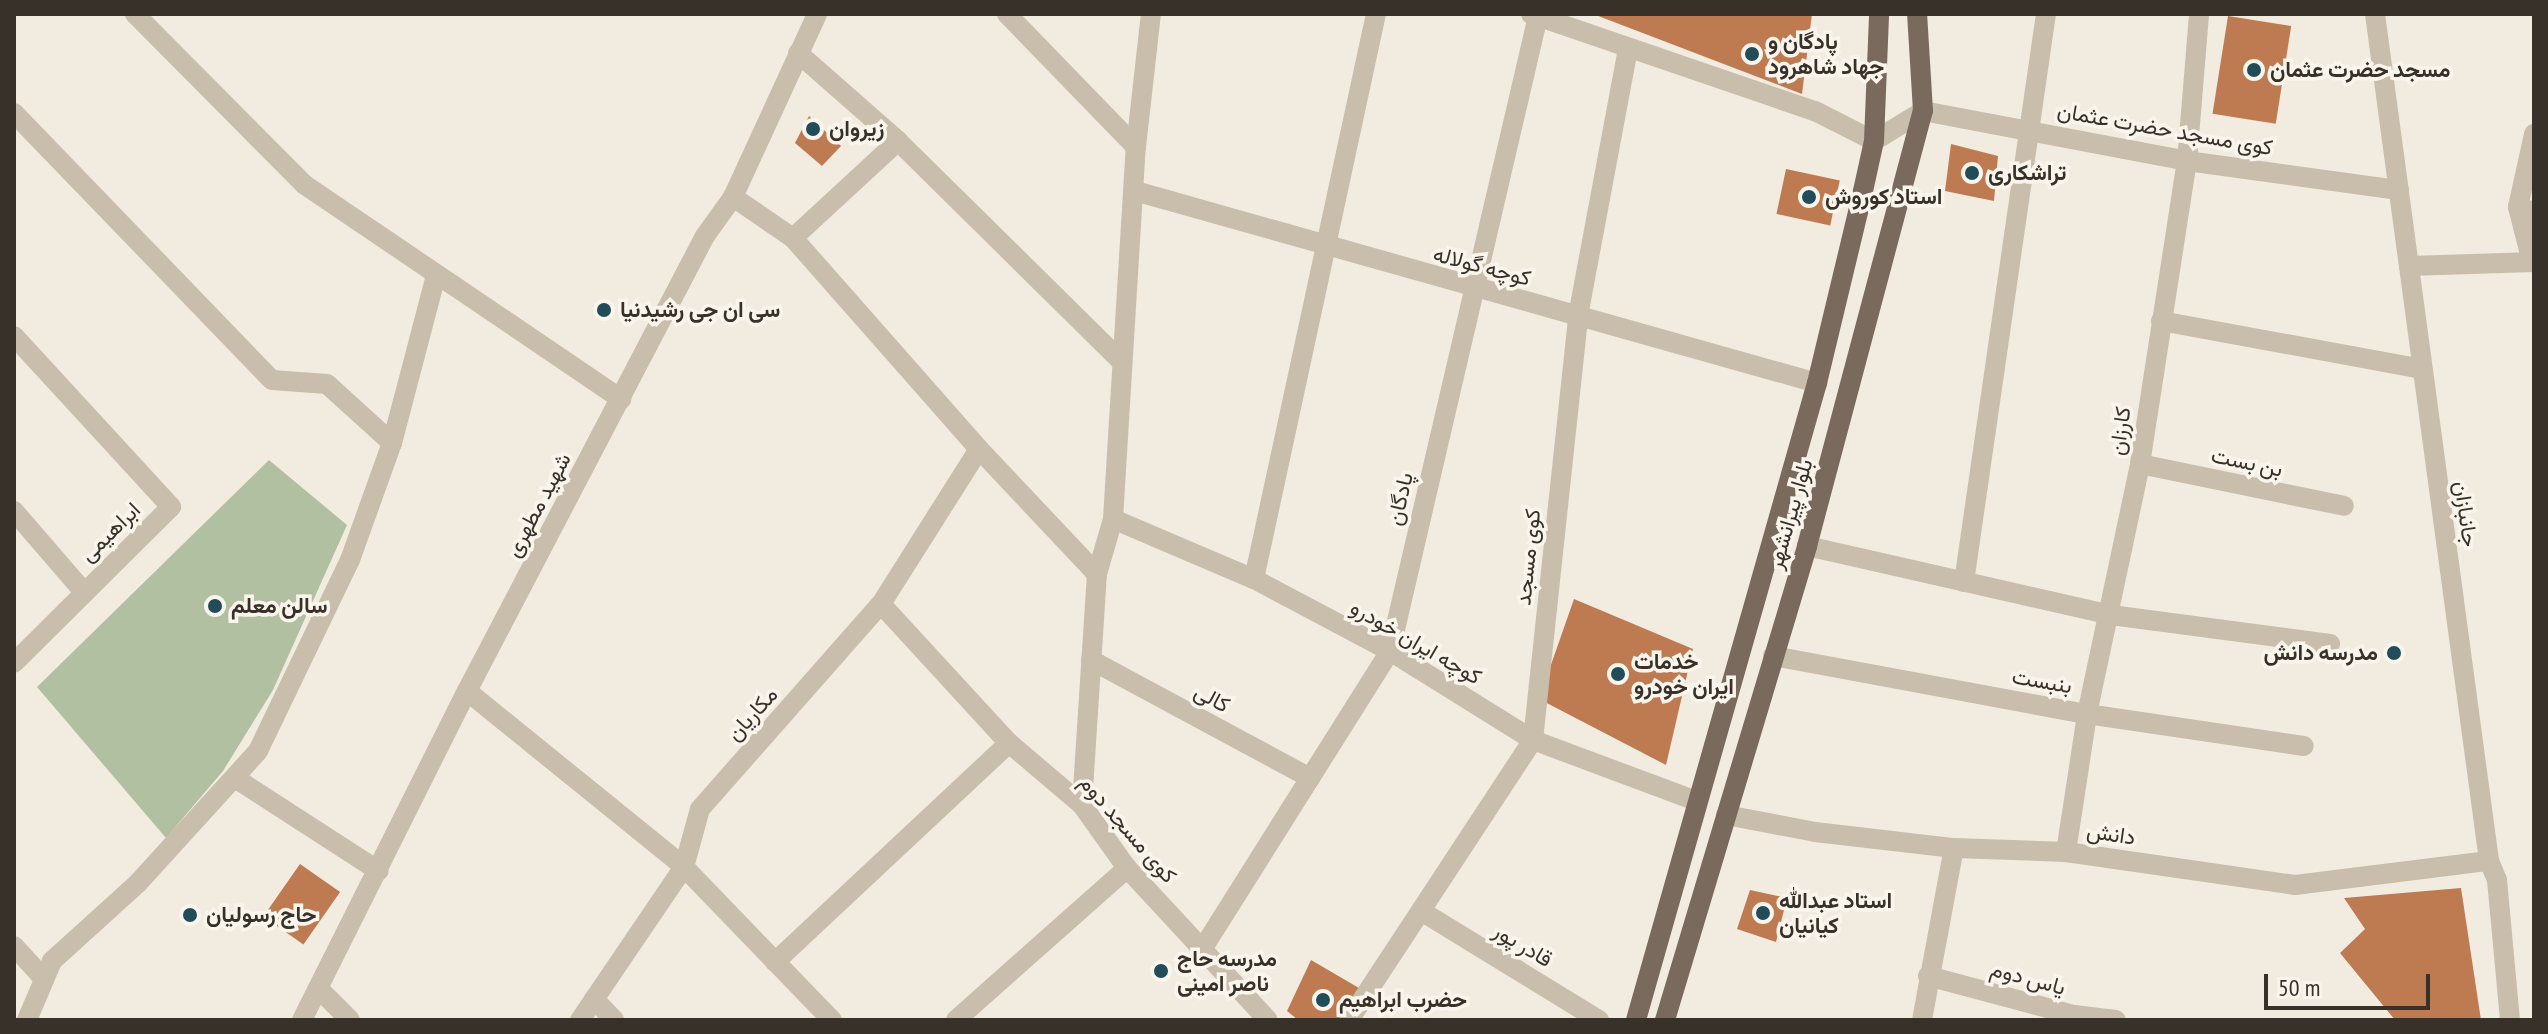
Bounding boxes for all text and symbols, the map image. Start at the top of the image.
place label: پادگان و جهاد شاهرود [1768,28,1884,80]
marker: پادگان و جهاد شاهرود [1743,45,1761,63]
place label: مسجد حضرت عثمان [2270,57,2451,83]
marker: مسجد حضرت عثمان [2245,61,2263,79]
street label: کوی مسجد حضرت عثمان [2055,97,2275,161]
place label: زیروان [829,116,884,142]
marker: زیروان [804,120,822,138]
place label: تراشکاری [1988,160,2067,186]
marker: تراشکاری [1963,164,1981,182]
place label: استاد کوروش [1825,184,1942,210]
marker: استاد کوروش [1800,188,1818,206]
street label: کوچه گولاله [1430,240,1534,292]
place label: سی ان جی رشیدنیا [620,297,780,323]
marker: سی ان جی رشیدنیا [595,301,613,319]
street label: کارزان [2104,405,2136,457]
street label: بن بست [2209,442,2285,482]
street label: شهید مطهری [500,448,576,562]
street label: بلوار پیرانشهر [1762,456,1818,572]
street label: پادگان [1381,470,1419,528]
street label: جانبازان [2448,479,2484,549]
street label: ابراهیمی [74,497,146,567]
street label: کوی مسجد [1510,508,1546,606]
place label: سالن معلم [231,593,328,619]
street label: کوچه ایران خودرو [1346,594,1486,690]
marker: سالن معلم [206,597,224,615]
place label: مدرسه دانش [2264,640,2378,666]
marker: مدرسه دانش [2385,644,2403,662]
place label: خدمات ایران خودرو [1634,648,1734,700]
street label: بنبست [2010,663,2074,699]
marker: خدمات ایران خودرو [1609,665,1627,683]
street label: کالی [1190,678,1234,718]
street label: مکاریان [721,681,783,747]
street label: کوی مسجد دوم [1074,769,1182,889]
street label: دانش [2085,818,2137,850]
place label: استاد عبدالله کیانیان [1779,887,1892,938]
place label: حاج رسولیان [206,902,316,928]
marker: استاد عبدالله کیانیان [1754,904,1772,922]
marker: حاج رسولیان [181,906,199,924]
street label: قادر پور [1489,917,1557,973]
place label: مدرسه حاج ناصر امینی [1177,945,1277,996]
street label: یاس دوم [1988,955,2068,1001]
scale bar [2268,958,2434,1008]
marker: مدرسه حاج ناصر امینی [1152,962,1170,980]
text: 50 m [2278,972,2320,1003]
place label: حضرب ابراهیم [1339,987,1467,1013]
marker: حضرب ابراهیم [1314,991,1332,1009]

